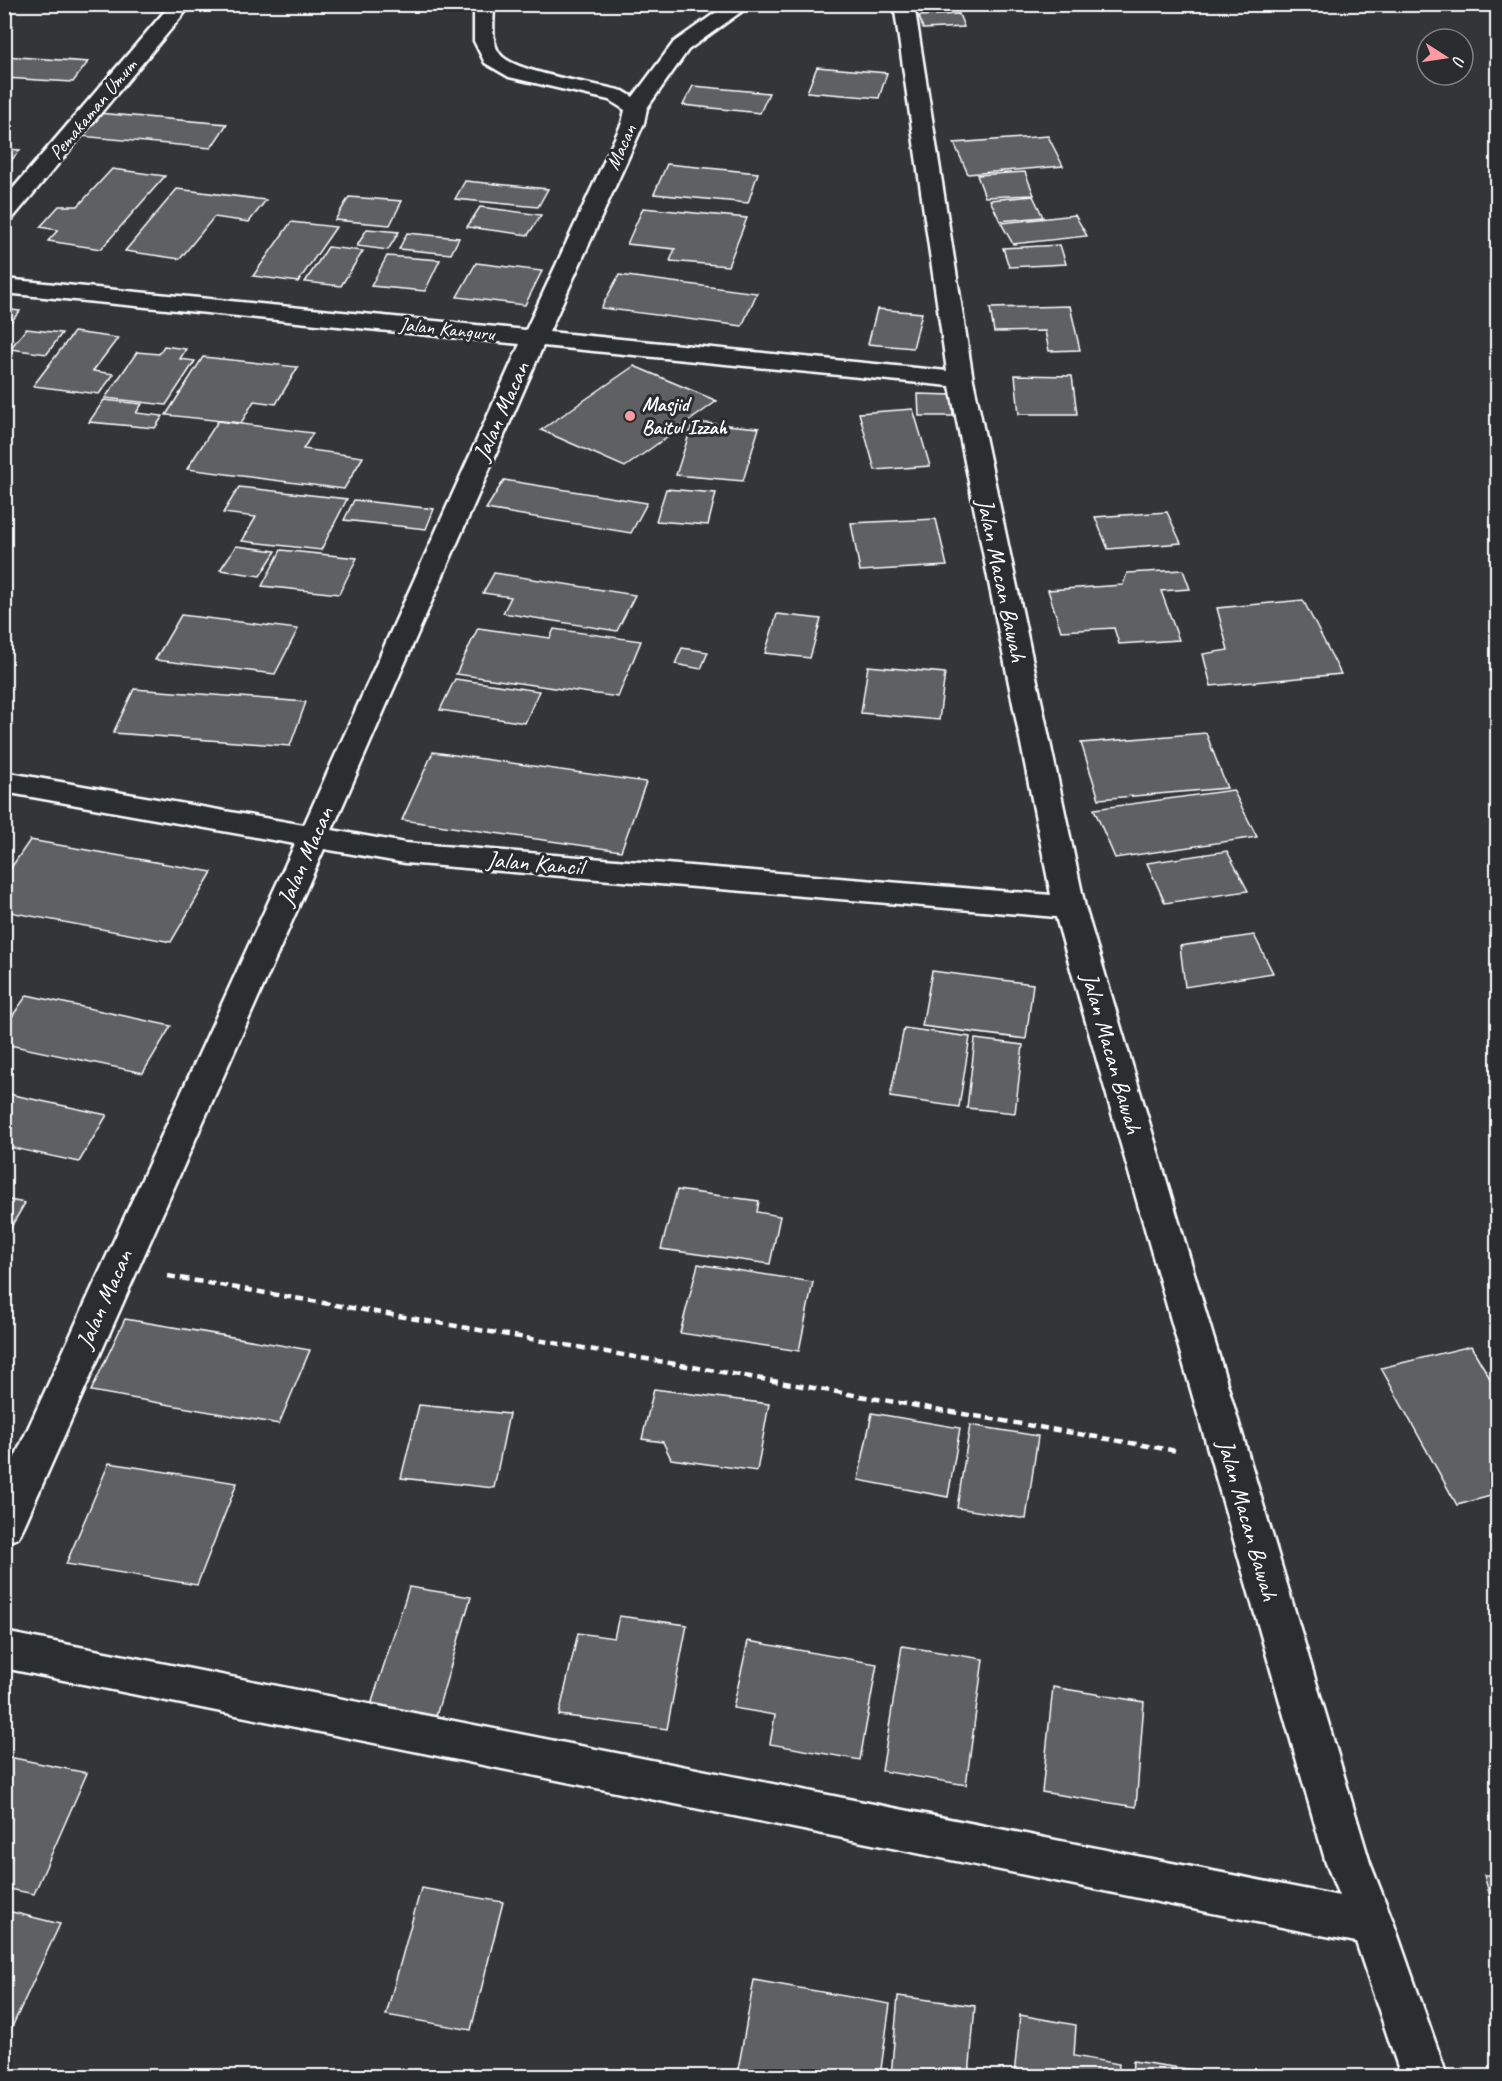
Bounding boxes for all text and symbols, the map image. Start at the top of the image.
north arrow [1415,27,1475,87]
street label: Pemakaman Umum [43,53,143,165]
text: U [1447,54,1469,69]
street label: Macan [600,119,642,174]
street label: Jalan Kanguru [397,311,497,347]
street label: Jalan Macan [465,356,537,466]
place label: Masjid Baitul Izzah [642,392,727,440]
marker: Masjid Baitul Izzah [623,409,637,423]
street label: Jalan Macan Bawah [970,495,1034,665]
street label: Jalan Macan [269,801,341,911]
street label: Jalan Kancil [485,844,588,883]
street label: Jalan Macan Bawah [1074,968,1150,1138]
street label: Jalan Macan [68,1244,140,1354]
street label: Jalan Macan Bawah [1210,1435,1286,1605]

